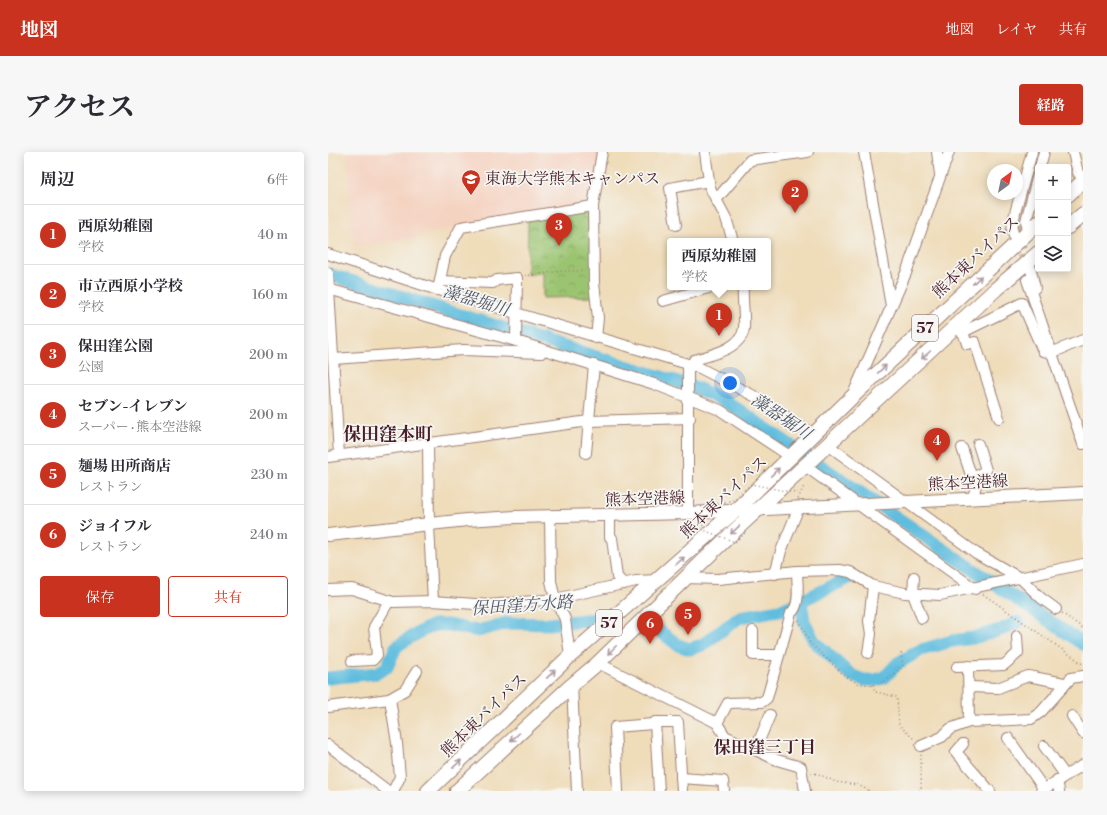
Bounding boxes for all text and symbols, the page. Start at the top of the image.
text: 地図 [20,18,58,42]
text: 地図 [946,21,974,39]
text: レイヤ [996,21,1037,39]
text: 共有 [1059,21,1087,39]
button: 経路 [1019,84,1083,125]
text: アクセス [24,90,135,125]
north arrow [987,164,1023,200]
map controls [1035,164,1071,272]
button: + [1035,164,1071,200]
school or university icon: 東海大学熊本キャンパス [460,168,482,196]
text: 周辺 [40,169,74,191]
place label: 東海大学熊本キャンパス [485,169,660,189]
text: 6件 [267,172,288,188]
pin: 2 [782,180,808,213]
button: − [1035,200,1071,236]
street label: 熊本東バイパス [928,212,1024,302]
pin: 3 [546,213,572,246]
text: 西原幼稚園 [78,217,153,236]
text: 1 [50,227,56,243]
text: 40 m [258,227,288,243]
button: layers [1035,236,1071,272]
popup [667,238,771,290]
text: 学校 [78,239,104,255]
text: 西原幼稚園 [681,247,757,266]
text: 学校 [681,269,708,285]
one-way arrow [972,275,982,285]
text: 市立西原小学校 [78,277,183,296]
water label: 藻器堀川 [440,281,514,322]
text: 2 [49,287,57,303]
text: 160 m [252,287,288,303]
text: 学校 [78,299,104,315]
pin: 1 [706,303,732,336]
road number: 57 [912,315,938,341]
text: 保田窪公園 [78,337,153,356]
text: 3 [49,347,57,363]
text: 200 m [249,347,288,363]
one-way arrow [921,350,931,359]
text: 公園 [78,359,104,375]
one-way arrow [877,364,887,374]
your location [720,373,740,393]
water label: 藻器堀川 [747,389,817,446]
text: セブン-イレブン [78,397,188,416]
text: 4 [49,407,57,423]
text: 200 m [249,407,288,423]
text: スーパー · 熊本空港線 [78,419,201,435]
district label: 保田窪本町 [343,423,433,446]
pin: 4 [924,428,950,461]
street label: 熊本東バイパス [676,452,772,542]
text: 麺場 田所商店 [78,457,170,476]
text: 5 [49,467,57,483]
text: 230 m [251,467,288,483]
one-way arrow [770,467,780,477]
street label: 熊本空港線 [928,471,1008,495]
text: レストラン [78,479,143,495]
street label: 熊本空港線 [605,488,685,510]
text: ジョイフル [78,517,152,536]
one-way arrow [730,525,740,535]
text: 6 [49,527,57,543]
text: 240 m [250,527,288,543]
text: レストラン [78,539,143,555]
one-way arrow [674,556,685,565]
button: 保存 [40,576,160,617]
button: 共有 [168,576,288,617]
water label: 保田窪方水路 [470,591,575,621]
pin: 5 [675,602,701,635]
road number: 57 [596,610,622,636]
pin: 6 [637,611,663,644]
one-way arrow [607,645,616,655]
street label: 熊本東バイパス [437,669,531,761]
one-way arrow [546,670,556,679]
one-way arrow [510,732,520,741]
district label: 保田窪三丁目 [714,737,816,759]
one-way arrow [452,759,462,769]

